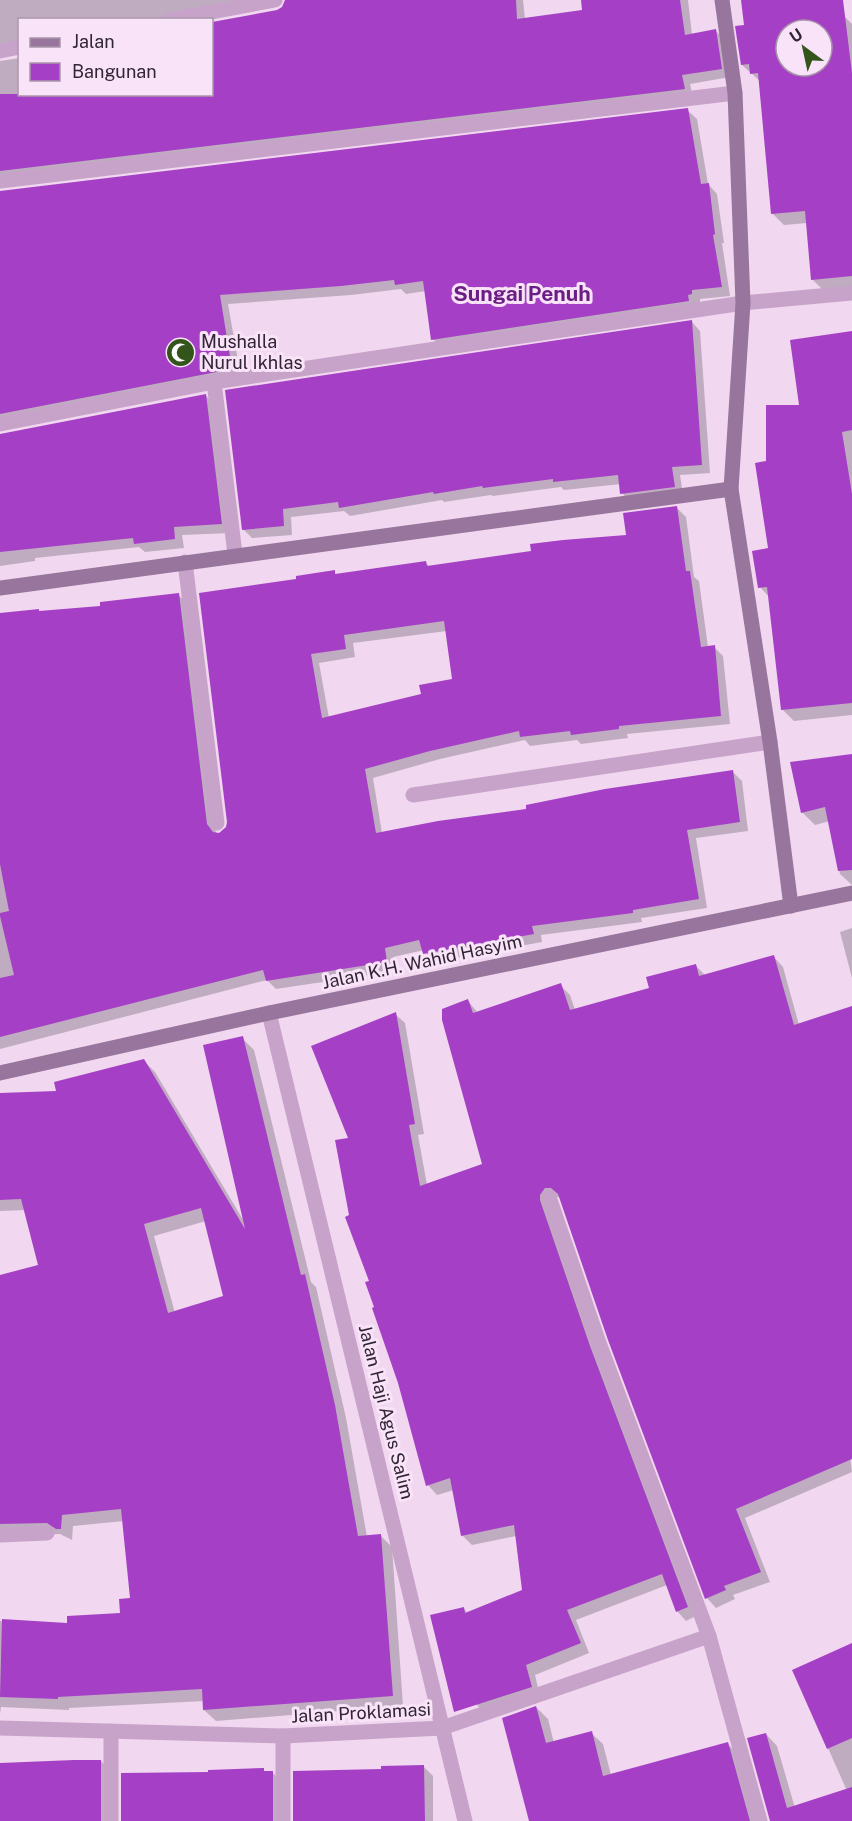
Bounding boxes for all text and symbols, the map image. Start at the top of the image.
legend [18,18,213,96]
north arrow [774,18,834,78]
text: U [786,25,806,47]
text: Jalan [72,31,115,52]
text: Bangunan [72,61,157,82]
district label: Sungai Penuh [453,281,591,306]
place label: Mushalla Nurul Ikhlas [201,331,303,373]
mosque icon: Mushalla Nurul Ikhlas [164,336,196,368]
street label: Jalan K.H. Wahid Hasyim [320,930,524,993]
street label: Jalan Haji Agus Salim [355,1322,418,1501]
street label: Jalan Proklamasi [291,1698,431,1727]

